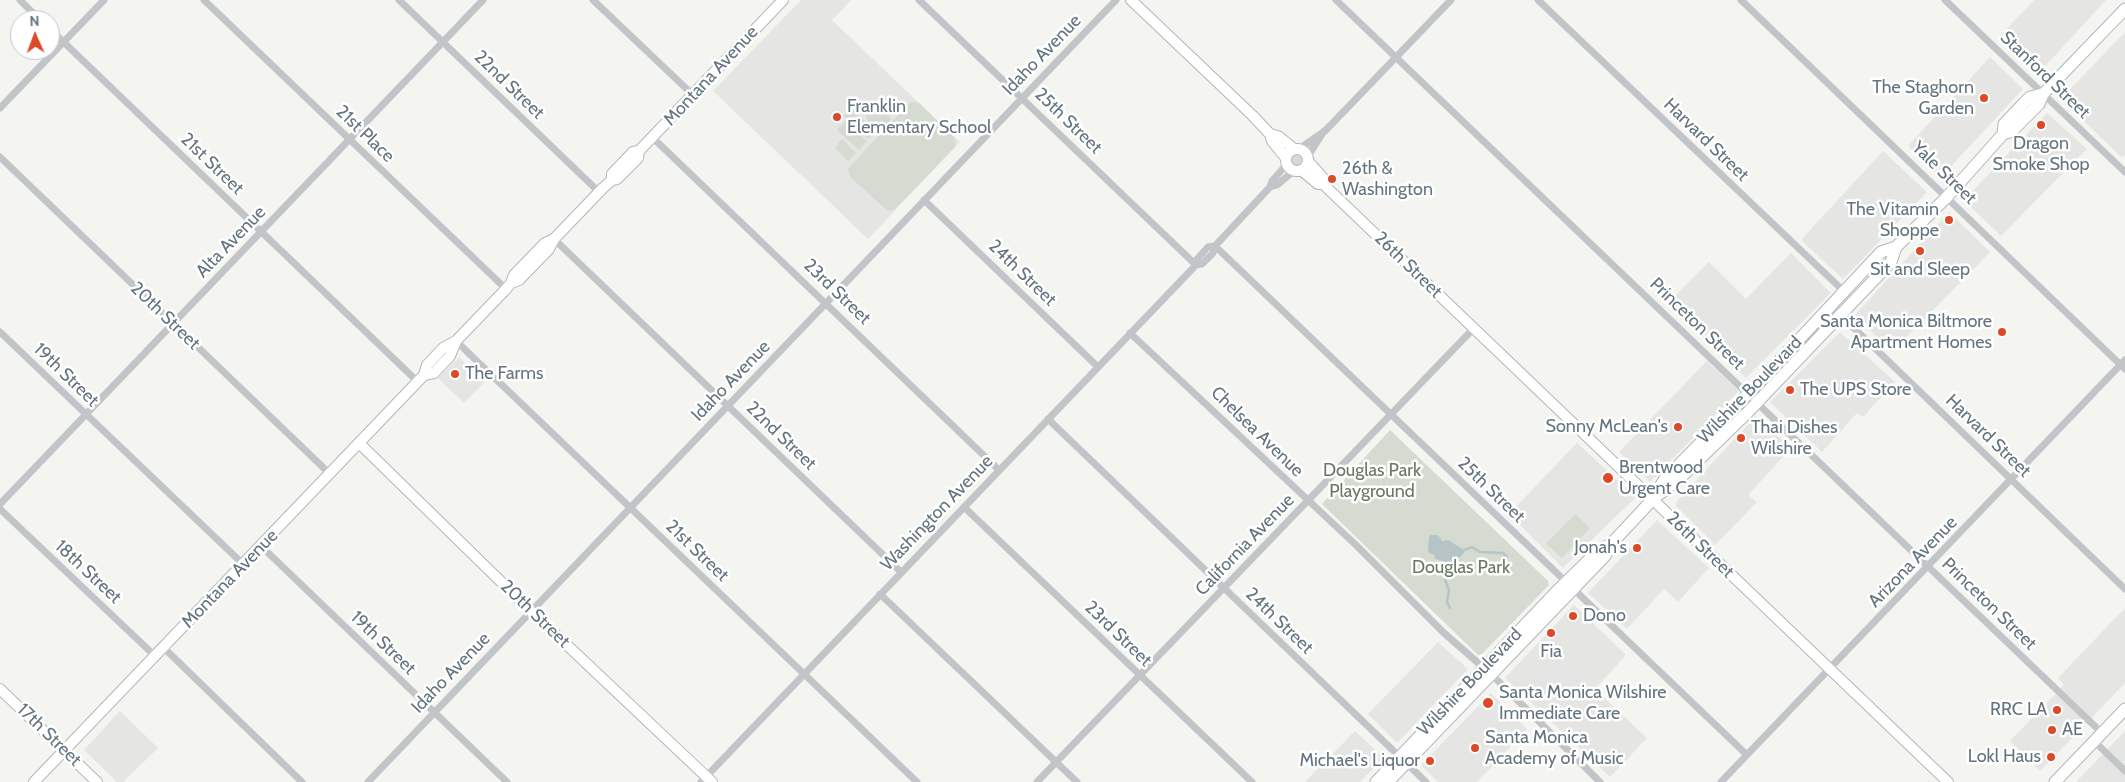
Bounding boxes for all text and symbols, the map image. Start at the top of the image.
north arrow [10,10,60,60]
street label: Idaho Avenue [998,10,1086,100]
text: N [29,12,40,30]
street label: Montana Avenue [659,22,763,130]
street label: Stanford Street [1996,27,2094,123]
street label: 22nd Street [469,46,549,124]
place label: The Staghorn Garden [1872,77,1974,120]
street label: 25th Street [1030,84,1106,158]
marker: The Staghorn Garden [1978,92,1990,104]
street label: Harvard Street [1659,94,1753,186]
place label: Franklin Elementary School [847,96,991,138]
street label: 21st Place [331,101,399,167]
marker: Franklin Elementary School [831,111,843,123]
marker: Dragon Smoke Shop [2035,119,2047,131]
street label: 21st Street [176,129,248,199]
place label: Dragon Smoke Shop [1992,133,2090,176]
street label: Yale Street [1907,137,1981,209]
place label: 26th & Washington [1342,158,1433,200]
marker: 26th & Washington [1326,173,1338,185]
place label: The Vitamin Shoppe [1847,199,1939,242]
street label: Alta Avenue [192,202,270,282]
marker: The Vitamin Shoppe [1943,214,1955,226]
street label: 26th Street [1370,227,1446,303]
street label: 24th Street [984,235,1060,311]
marker: Sit and Sleep [1914,245,1926,257]
street label: 23rd Street [799,255,875,329]
place label: Sit and Sleep [1870,259,1970,281]
street label: Princeton Street [1645,273,1749,375]
street label: 20th Street [126,278,204,354]
place label: Santa Monica Biltmore Apartment Homes [1820,311,1992,354]
marker: Santa Monica Biltmore Apartment Homes [1996,326,2008,338]
street label: Wilshire Boulevard [1693,332,1807,448]
street label: Idaho Avenue [687,336,775,426]
street label: 19th Street [29,339,103,411]
place label: The Farms [465,363,543,385]
marker: The Farms [449,368,461,380]
place label: The UPS Store [1800,379,1911,401]
street label: Chelsea Avenue [1206,382,1308,482]
marker: The UPS Store [1784,384,1796,396]
street label: Harvard Street [1941,390,2035,482]
street label: 22nd Street [741,397,821,475]
place label: Sonny McLean's [1545,416,1668,438]
place label: Thai Dishes Wilshire [1751,417,1837,459]
marker: Sonny McLean's [1672,421,1684,433]
marker: Thai Dishes Wilshire [1735,432,1747,444]
street label: Washington Avenue [876,451,998,575]
street label: 25th Street [1453,453,1529,527]
place label: Brentwood Urgent Care [1619,457,1710,499]
park label: Douglas Park Playground [1323,460,1421,502]
marker: Brentwood Urgent Care [1601,471,1615,485]
street label: California Avenue [1191,490,1299,600]
street label: 26th Street [1662,507,1738,583]
street label: Arizona Avenue [1864,512,1962,612]
street label: 21st Street [661,516,733,586]
street label: Montana Avenue [178,525,282,633]
street label: 18th Street [50,536,126,608]
place label: Jonah's [1574,537,1627,559]
marker: Jonah's [1631,542,1643,554]
street label: Princeton Street [1937,553,2041,655]
park label: Douglas Park [1412,557,1510,579]
street label: 20th Street [496,576,574,652]
street label: 24th Street [1241,583,1317,659]
street label: 23rd Street [1080,597,1156,671]
place label: Dono [1583,605,1626,627]
street label: 19th Street [346,607,420,679]
marker: Dono [1567,610,1579,622]
street label: Wilshire Boulevard [1413,624,1527,740]
marker: Fia [1545,627,1557,639]
street label: Idaho Avenue [407,628,495,718]
place label: Fia [1540,641,1562,663]
place label: Santa Monica Wilshire Immediate Care [1499,682,1667,724]
marker: Santa Monica Wilshire Immediate Care [1481,696,1495,710]
street label: 17th Street [12,699,86,771]
place label: RRC LA [1990,699,2047,721]
marker: RRC LA [2051,704,2063,716]
place label: AE [2062,719,2083,741]
marker: AE [2046,724,2058,736]
place label: Santa Monica Academy of Music [1485,727,1624,770]
marker: Santa Monica Academy of Music [1469,742,1481,754]
place label: Lokl Haus [1968,746,2041,768]
place label: Michael's Liquor [1300,750,1420,772]
marker: Lokl Haus [2045,751,2057,763]
marker: Michael's Liquor [1424,755,1436,767]

